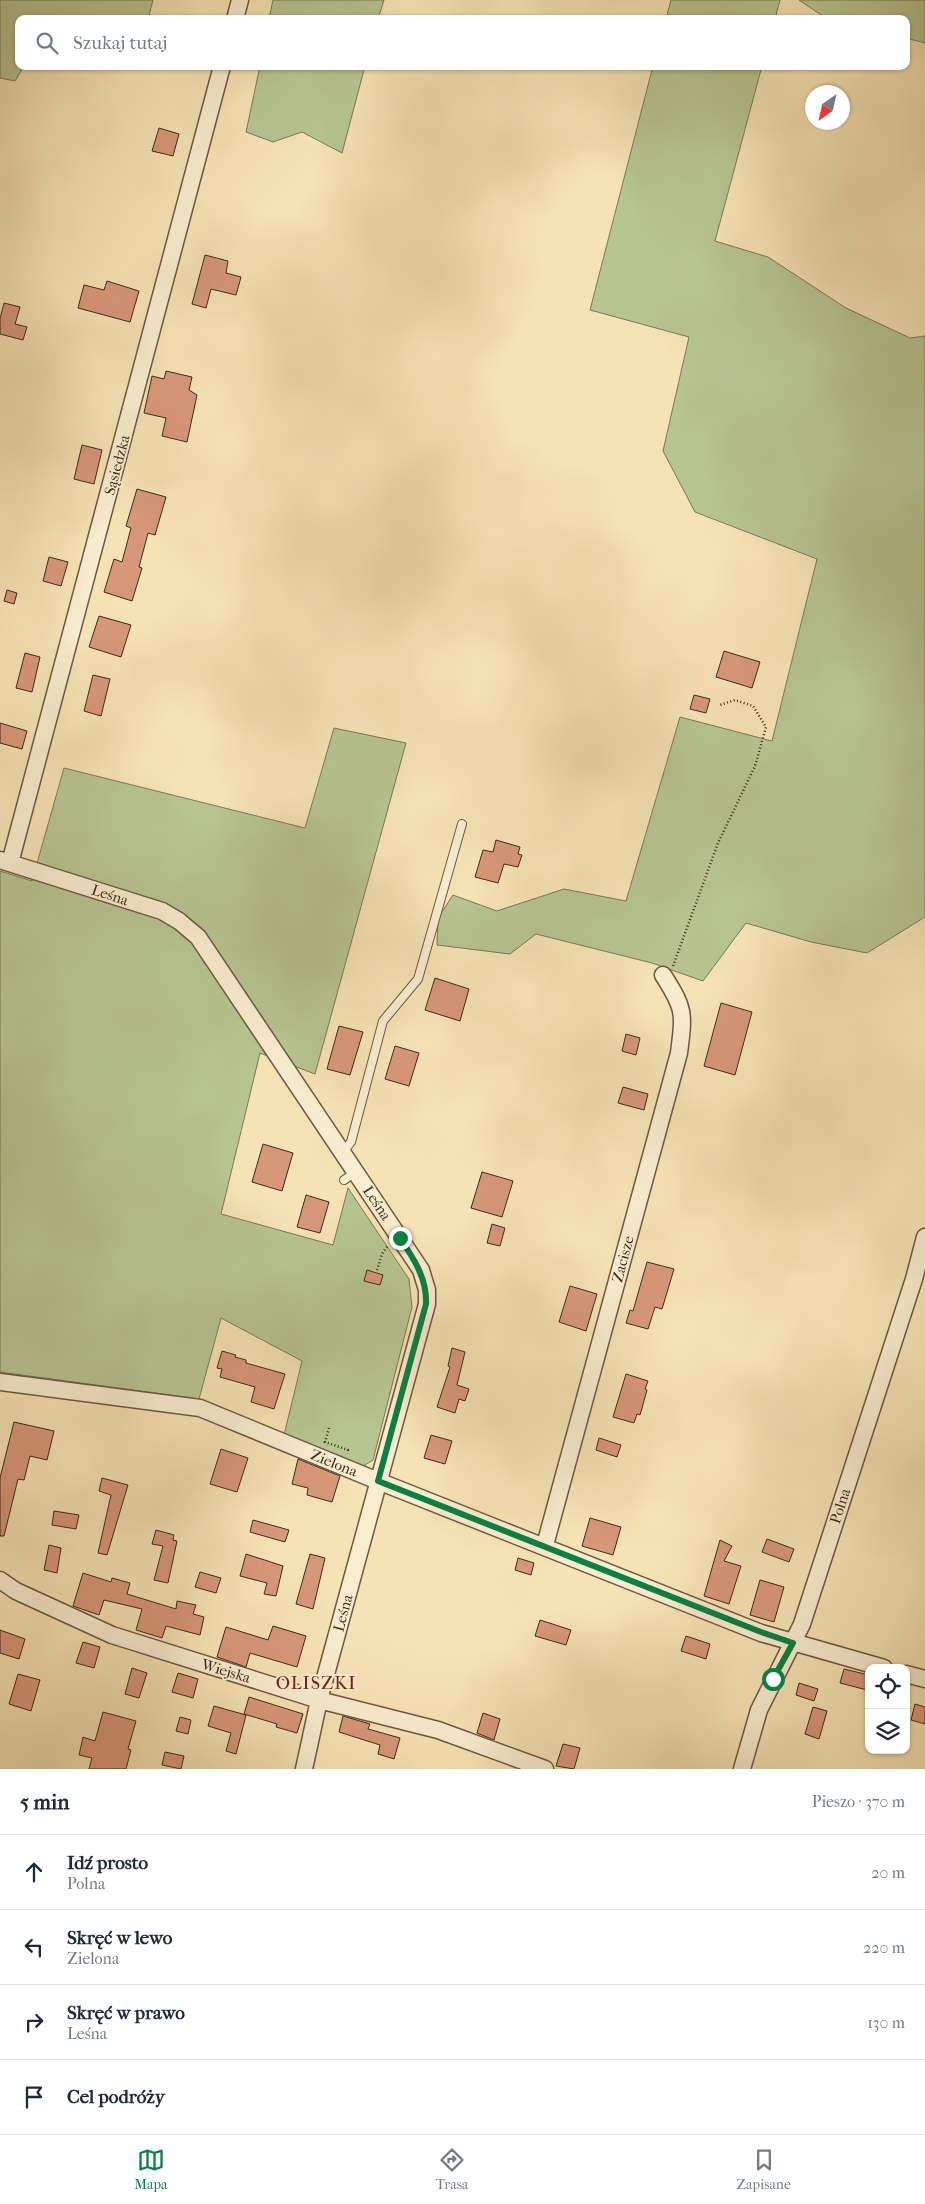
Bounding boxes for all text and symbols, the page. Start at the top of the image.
search box [15,15,910,70]
icon: search [33,29,61,57]
text: Szukaj tutaj [73,32,167,54]
north arrow [805,85,850,130]
street label: Sąsiedzka [100,432,134,497]
street label: Leśna [89,881,132,910]
street label: Leśna [359,1182,396,1225]
route end [389,1227,412,1250]
street label: Zacisze [608,1233,638,1284]
street label: Zielona [308,1445,361,1481]
street label: Polna [826,1485,854,1526]
street label: Leśna [329,1591,357,1634]
street label: Wiejska [198,1655,254,1687]
map controls [865,1664,910,1754]
button: locate [865,1664,910,1709]
route start [762,1668,785,1691]
district label: OLISZKI [276,1673,356,1694]
button: layers [865,1709,910,1754]
text: 5 min [20,1790,69,1814]
text: Pieszo · 370 m [812,1792,905,1811]
text: Idź prosto [67,1852,148,1874]
icon: ahead [20,1858,48,1886]
text: 20 m [871,1863,905,1882]
text: Polna [67,1874,105,1893]
text: Skręć w lewo [67,1927,173,1949]
icon: left [20,1933,48,1961]
text: 220 m [863,1938,905,1957]
text: Zielona [67,1949,119,1968]
text: Skręć w prawo [67,2002,185,2024]
icon: right [20,2008,48,2036]
text: 130 m [867,2013,905,2032]
text: Leśna [67,2024,107,2043]
icon: arrive [20,2083,48,2111]
text: Cel podróży [67,2086,165,2108]
tab: Mapa [134,2146,168,2193]
tab: Trasa [436,2146,468,2193]
tab: Zapisane [737,2146,791,2193]

